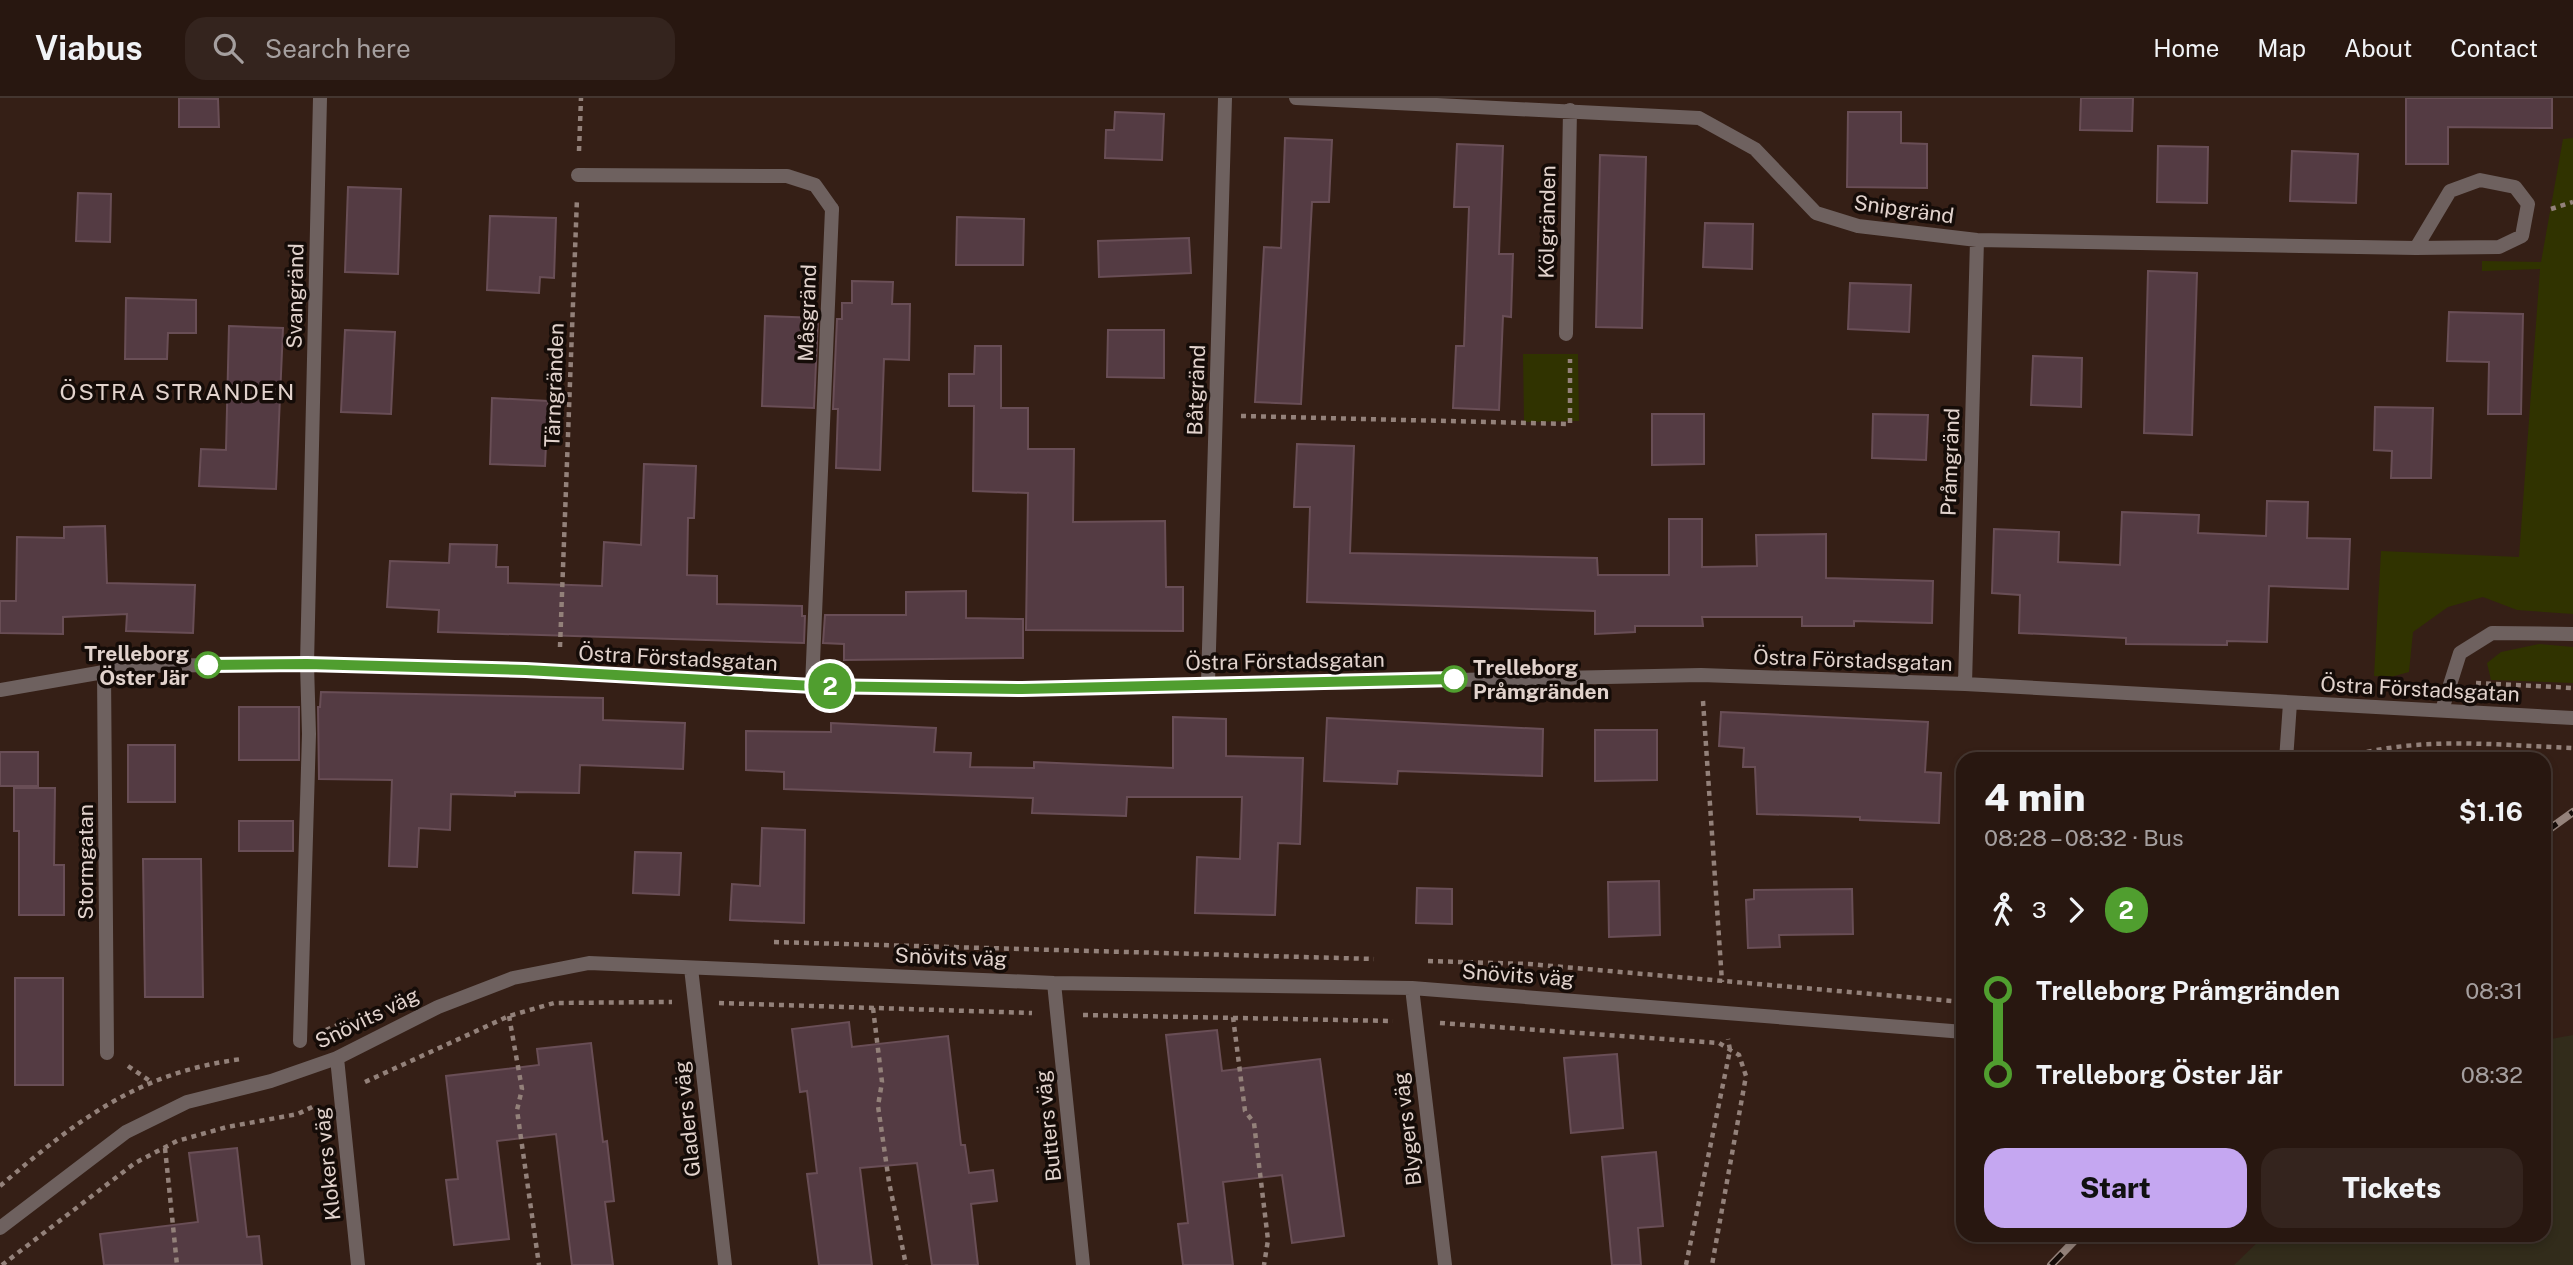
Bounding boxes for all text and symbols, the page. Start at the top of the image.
search box [185,17,675,80]
text: Viabus [35,29,143,67]
icon: search [209,29,247,67]
text: Search here [265,33,411,64]
text: Home [2153,34,2219,62]
text: Map [2257,34,2306,62]
text: About [2344,34,2412,62]
text: Contact [2450,34,2538,62]
street label: Kölgränden [1534,165,1560,279]
street label: Snipgränd [1852,190,1956,228]
street label: Svangränd [282,243,308,349]
street label: Måsgränd [793,264,821,362]
street label: Tärngränden [539,322,569,448]
street label: Båtgränd [1182,344,1210,436]
district label: ÖSTRA STRANDEN [60,378,296,405]
street label: Pråmgränd [1936,408,1964,516]
street label: Östra Förstadsgatan [578,640,778,676]
place label: Trelleborg Öster Jär [84,641,189,690]
street label: Östra Förstadsgatan [1753,644,1953,676]
street label: Östra Förstadsgatan [1185,647,1385,675]
marker: Trelleborg Öster Jär [195,652,221,678]
place label: Trelleborg Pråmgränden [1473,655,1609,704]
line badge: 2 [807,663,853,709]
marker: Trelleborg Pråmgränden [1441,666,1467,692]
street label: Östra Förstadsgatan [2320,671,2520,707]
text: 2 [822,672,838,700]
text: 4 min [1984,775,2086,820]
text: $1.16 [2459,796,2523,827]
street label: Stormgatan [73,804,98,920]
text: 08:28 – 08:32 · Bus [1984,824,2184,851]
icon: walk [1984,891,2022,929]
icon: forward [2057,891,2095,929]
text: 3 [2032,896,2047,923]
text: 2 [2119,896,2134,924]
street label: Snövits väg [894,943,1008,971]
street label: Snövits väg [1461,959,1575,991]
text: Trelleborg Pråmgränden [2036,975,2340,1006]
text: 08:31 [2465,977,2523,1004]
street label: Snövits väg [311,982,423,1054]
text: Trelleborg Öster Jär [2036,1059,2283,1090]
street label: Gladers väg [668,1060,706,1178]
text: 08:32 [2461,1061,2523,1088]
street label: Butters väg [1030,1069,1066,1183]
street label: Blygers väg [1388,1071,1426,1187]
street label: Klokers väg [309,1106,345,1222]
button: Start [1984,1148,2247,1228]
button: Tickets [2261,1148,2523,1228]

